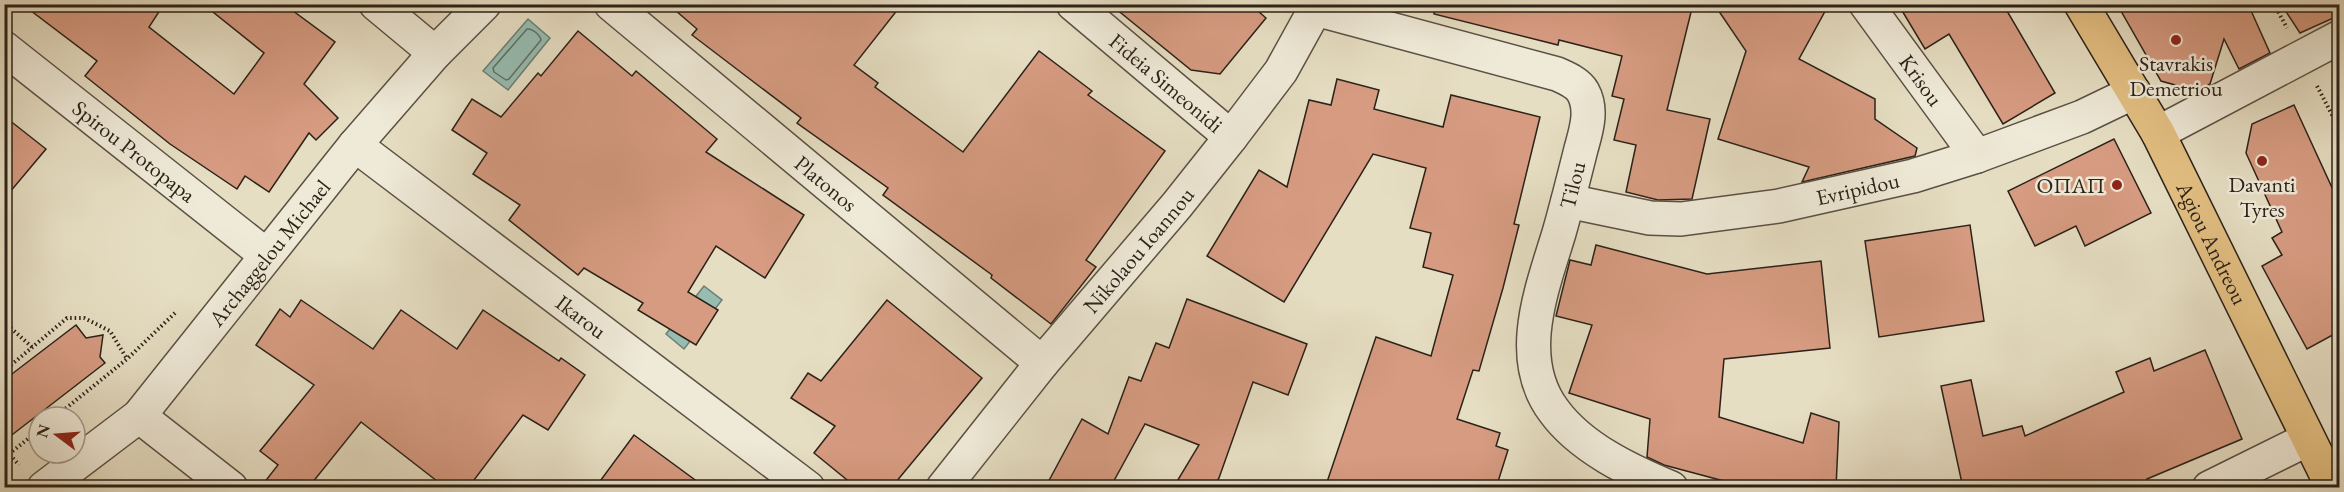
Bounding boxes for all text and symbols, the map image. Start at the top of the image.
street label: Fideia Simeonidi [1103,27,1229,139]
marker: Stavrakis Demetriou [2169,33,2183,47]
street label: Krisou [1892,49,1950,112]
place label: Stavrakis Demetriou [2130,49,2223,103]
street label: Spirou Protopapa [66,94,202,209]
street label: Platonos [788,149,863,218]
marker: Davanti Tyres [2255,154,2269,168]
street label: Tilou [1553,158,1592,212]
street label: Evripidou [1813,165,1902,212]
place label: Davanti Tyres [2229,170,2295,224]
place label: ΟΠΑΠ [2037,171,2105,200]
street label: Archaggelou Michael [202,174,337,333]
street label: Agiou Andreou [2169,176,2254,310]
marker: ΟΠΑΠ [2110,178,2124,192]
street label: Nikolaou Ioannou [1077,181,1201,320]
street label: Ikarou [550,288,613,346]
north arrow [27,405,87,465]
text: N [31,422,55,440]

